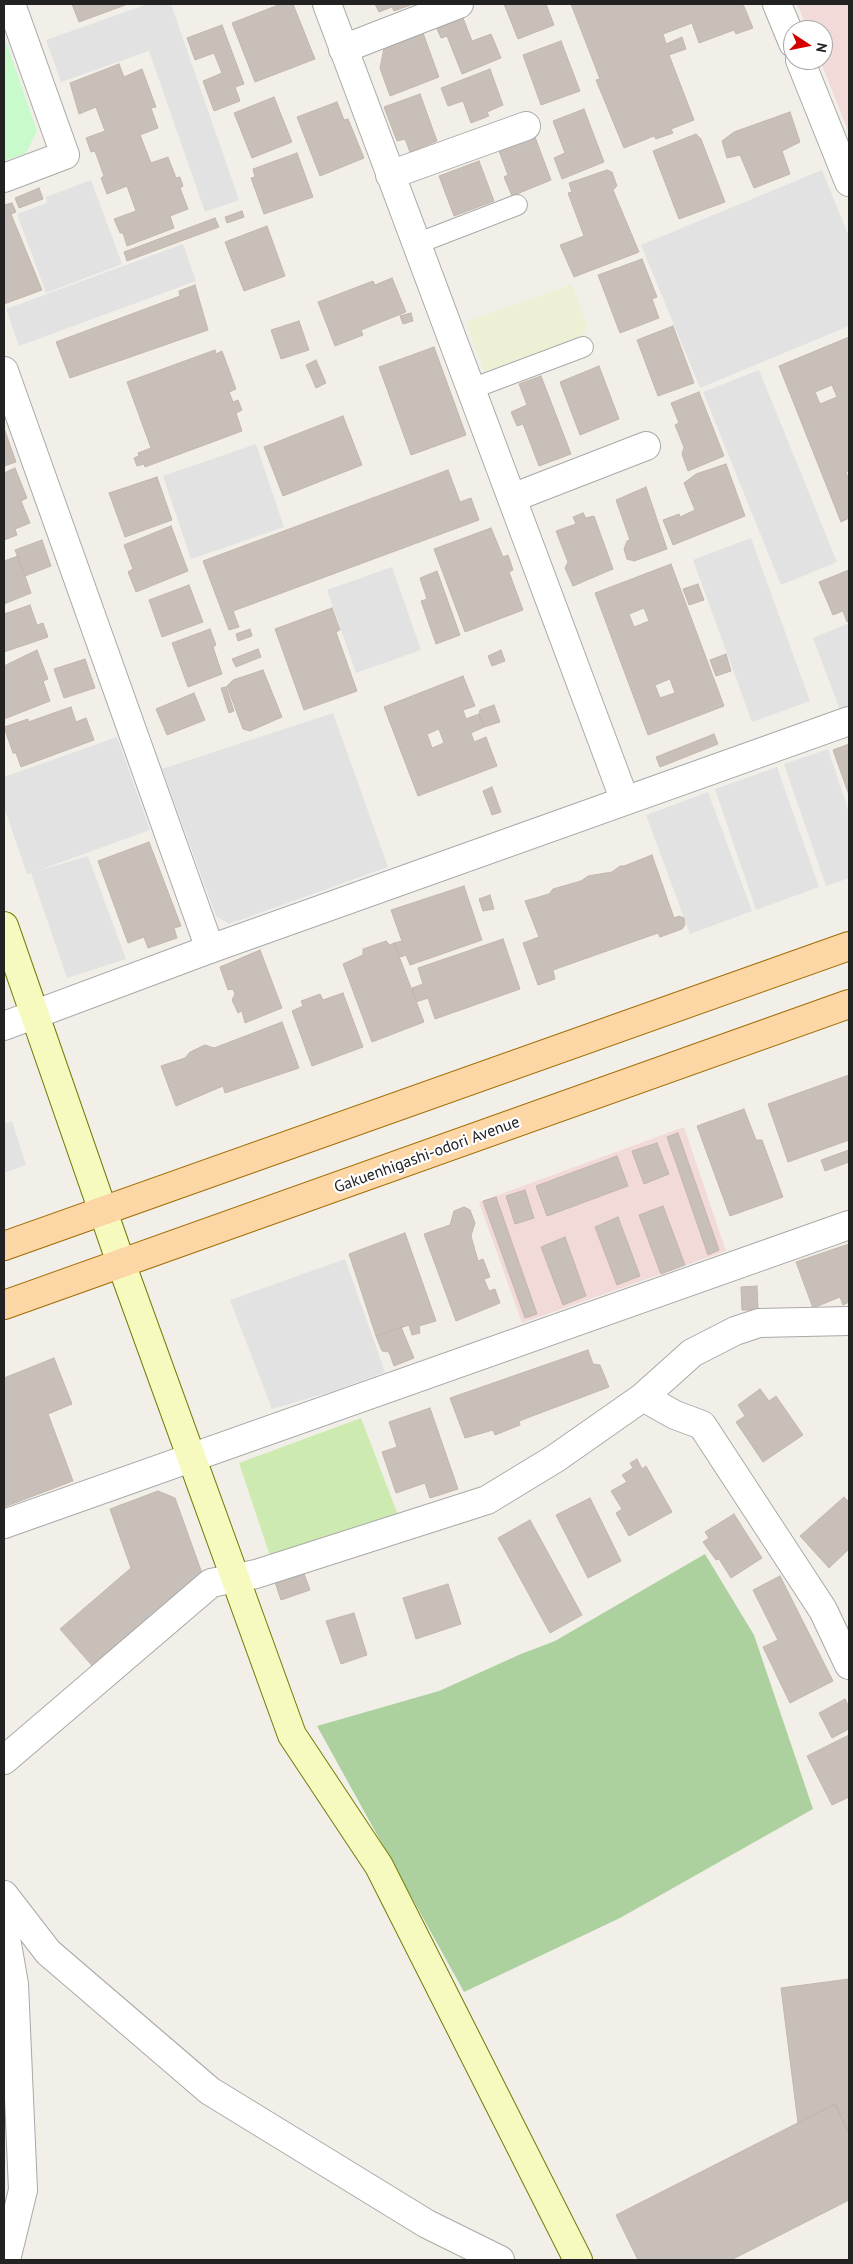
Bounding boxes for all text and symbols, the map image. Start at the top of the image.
north arrow [783,20,833,70]
text: N [812,41,831,54]
street label: Gakuenhigashi-odori Avenue [332,1113,522,1197]

